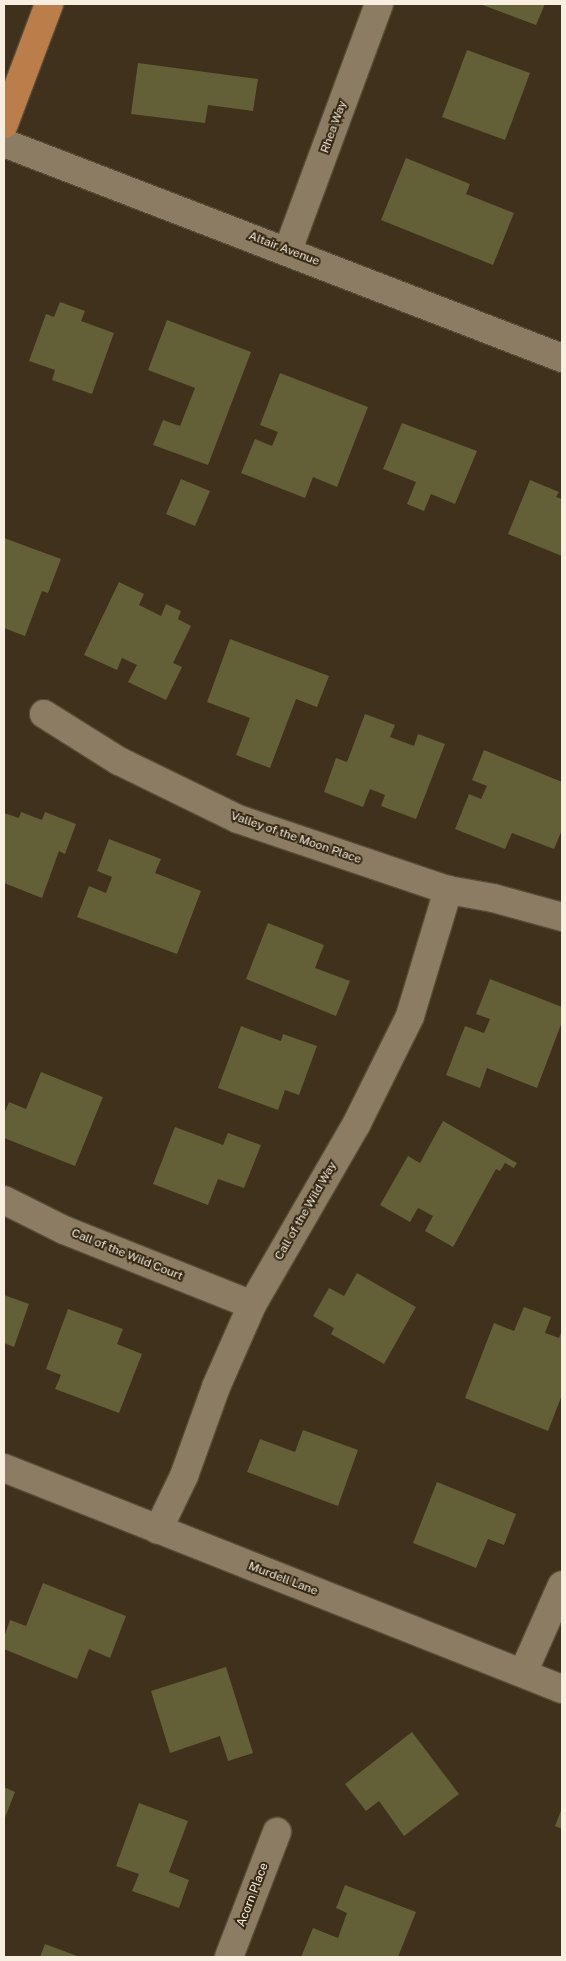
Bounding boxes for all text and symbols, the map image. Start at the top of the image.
street label: Rhea Way [318,99,350,155]
street label: Altair Avenue [246,229,322,269]
street label: Valley of the Moon Place [229,809,363,867]
street label: Call of the Wild Way [272,1159,340,1263]
street label: Call of the Wild Court [69,1226,185,1284]
street label: Murdell Lane [246,1559,320,1599]
street label: Acorn Place [234,1861,272,1929]

